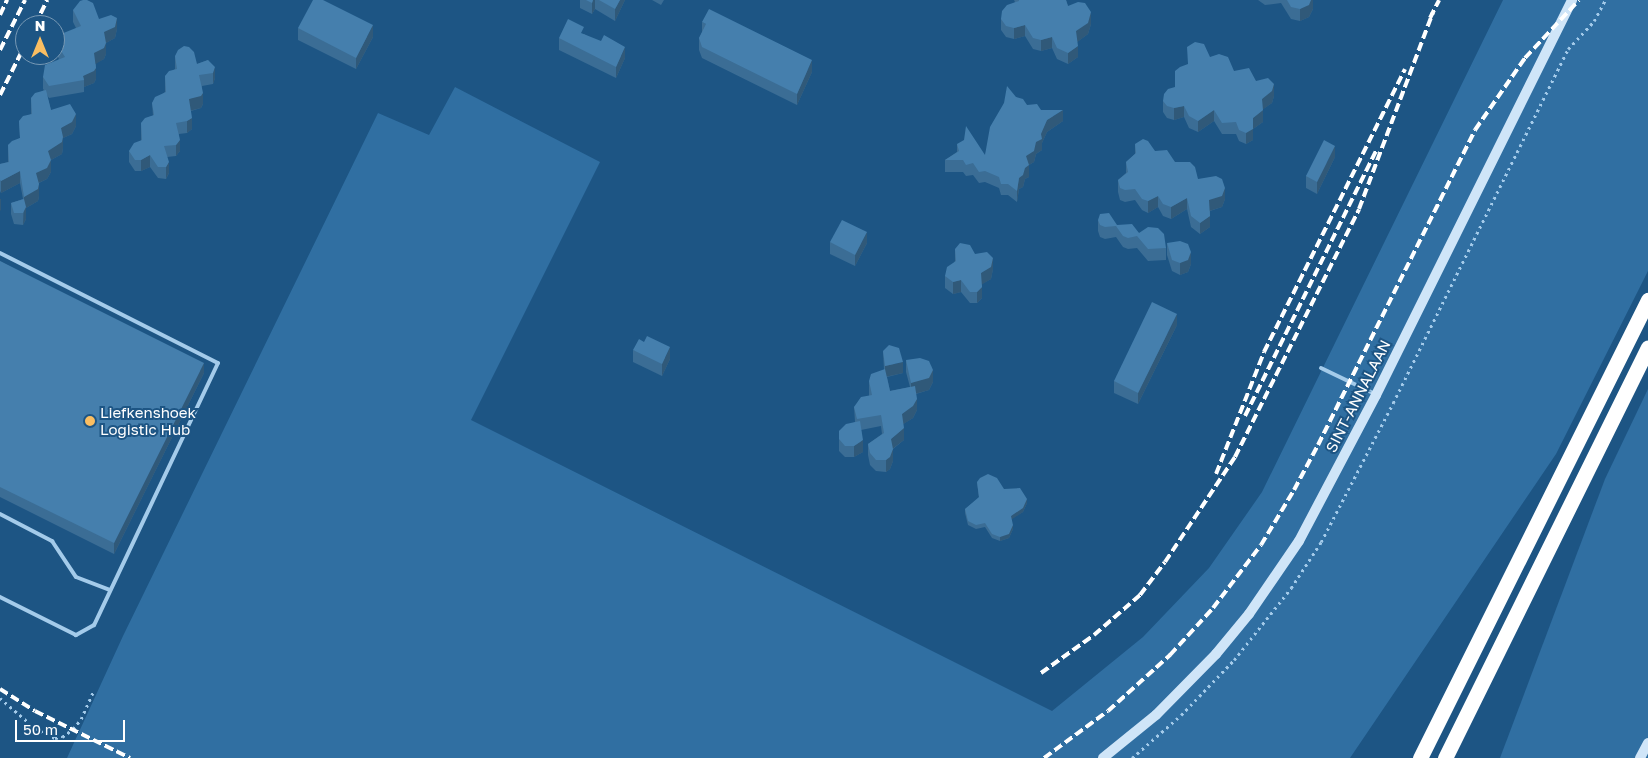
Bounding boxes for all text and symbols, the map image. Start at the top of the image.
north arrow [15,15,65,65]
text: N [35,17,45,34]
street label: SINT-ANNALAAN [1322,337,1394,455]
place label: Liefkenshoek Logistic Hub [100,403,196,438]
marker: Liefkenshoek Logistic Hub [84,415,96,427]
scale bar [18,710,128,742]
text: 50 m [23,720,58,738]

